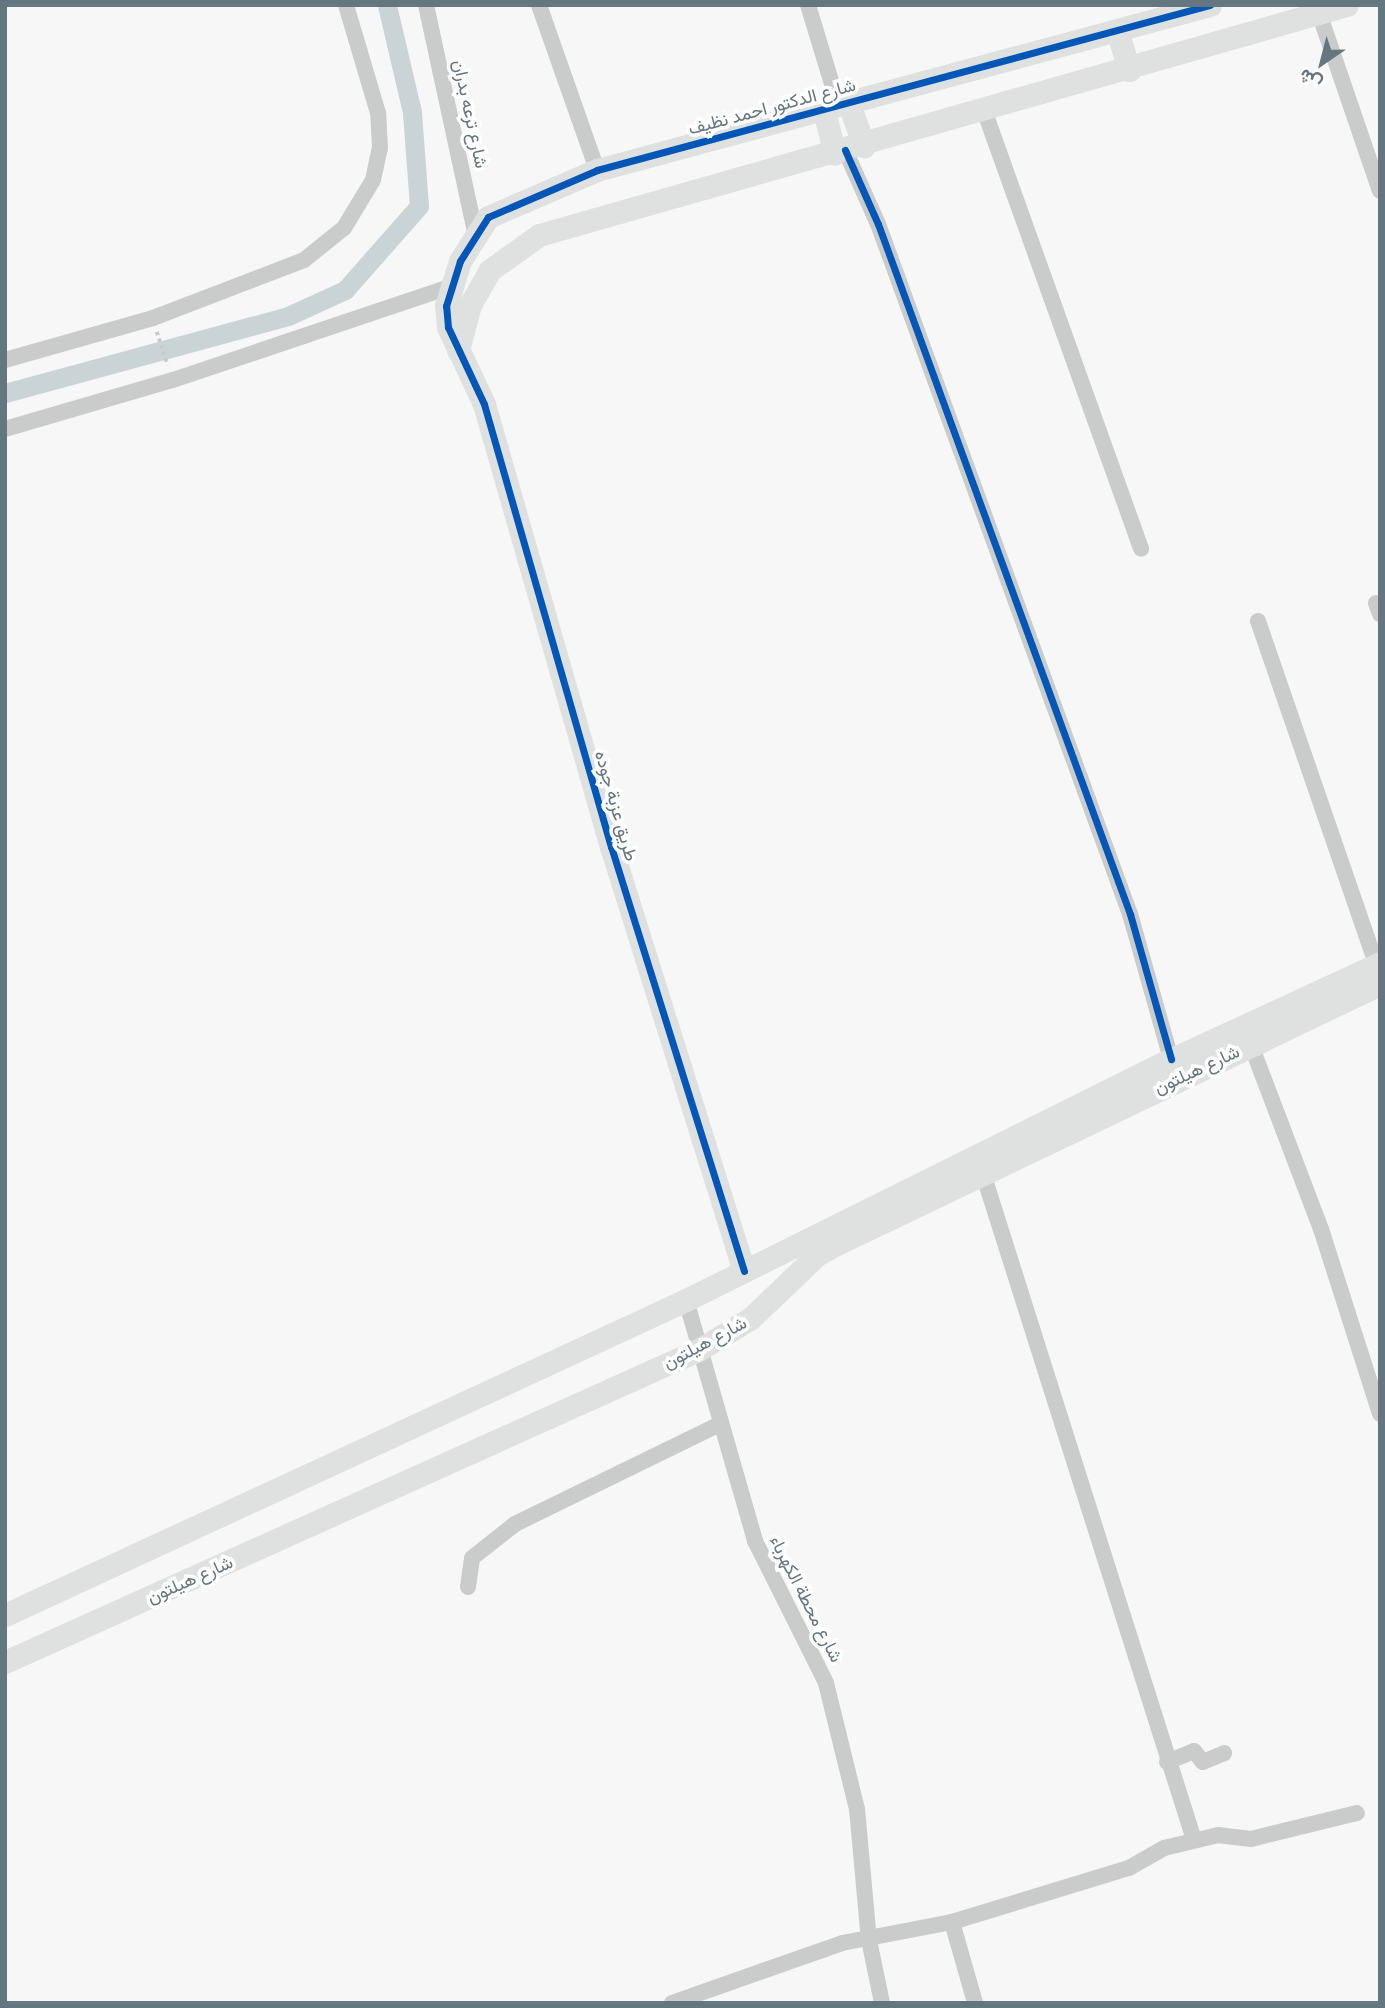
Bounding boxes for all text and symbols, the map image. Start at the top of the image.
north arrow [1287,28,1357,98]
street label: شارع ترعه بدران [448,58,492,170]
text: ش [1293,63,1327,97]
street label: شارع الدكتور احمد نظيف [686,74,858,140]
street label: طريق عزبة جوده [590,748,642,864]
street label: شارع هيلتون [1151,1041,1243,1099]
street label: شارع هيلتون [659,1312,751,1374]
street label: شارع محطة الكهرباء [765,1532,847,1666]
street label: شارع هيلتون [144,1551,236,1609]

